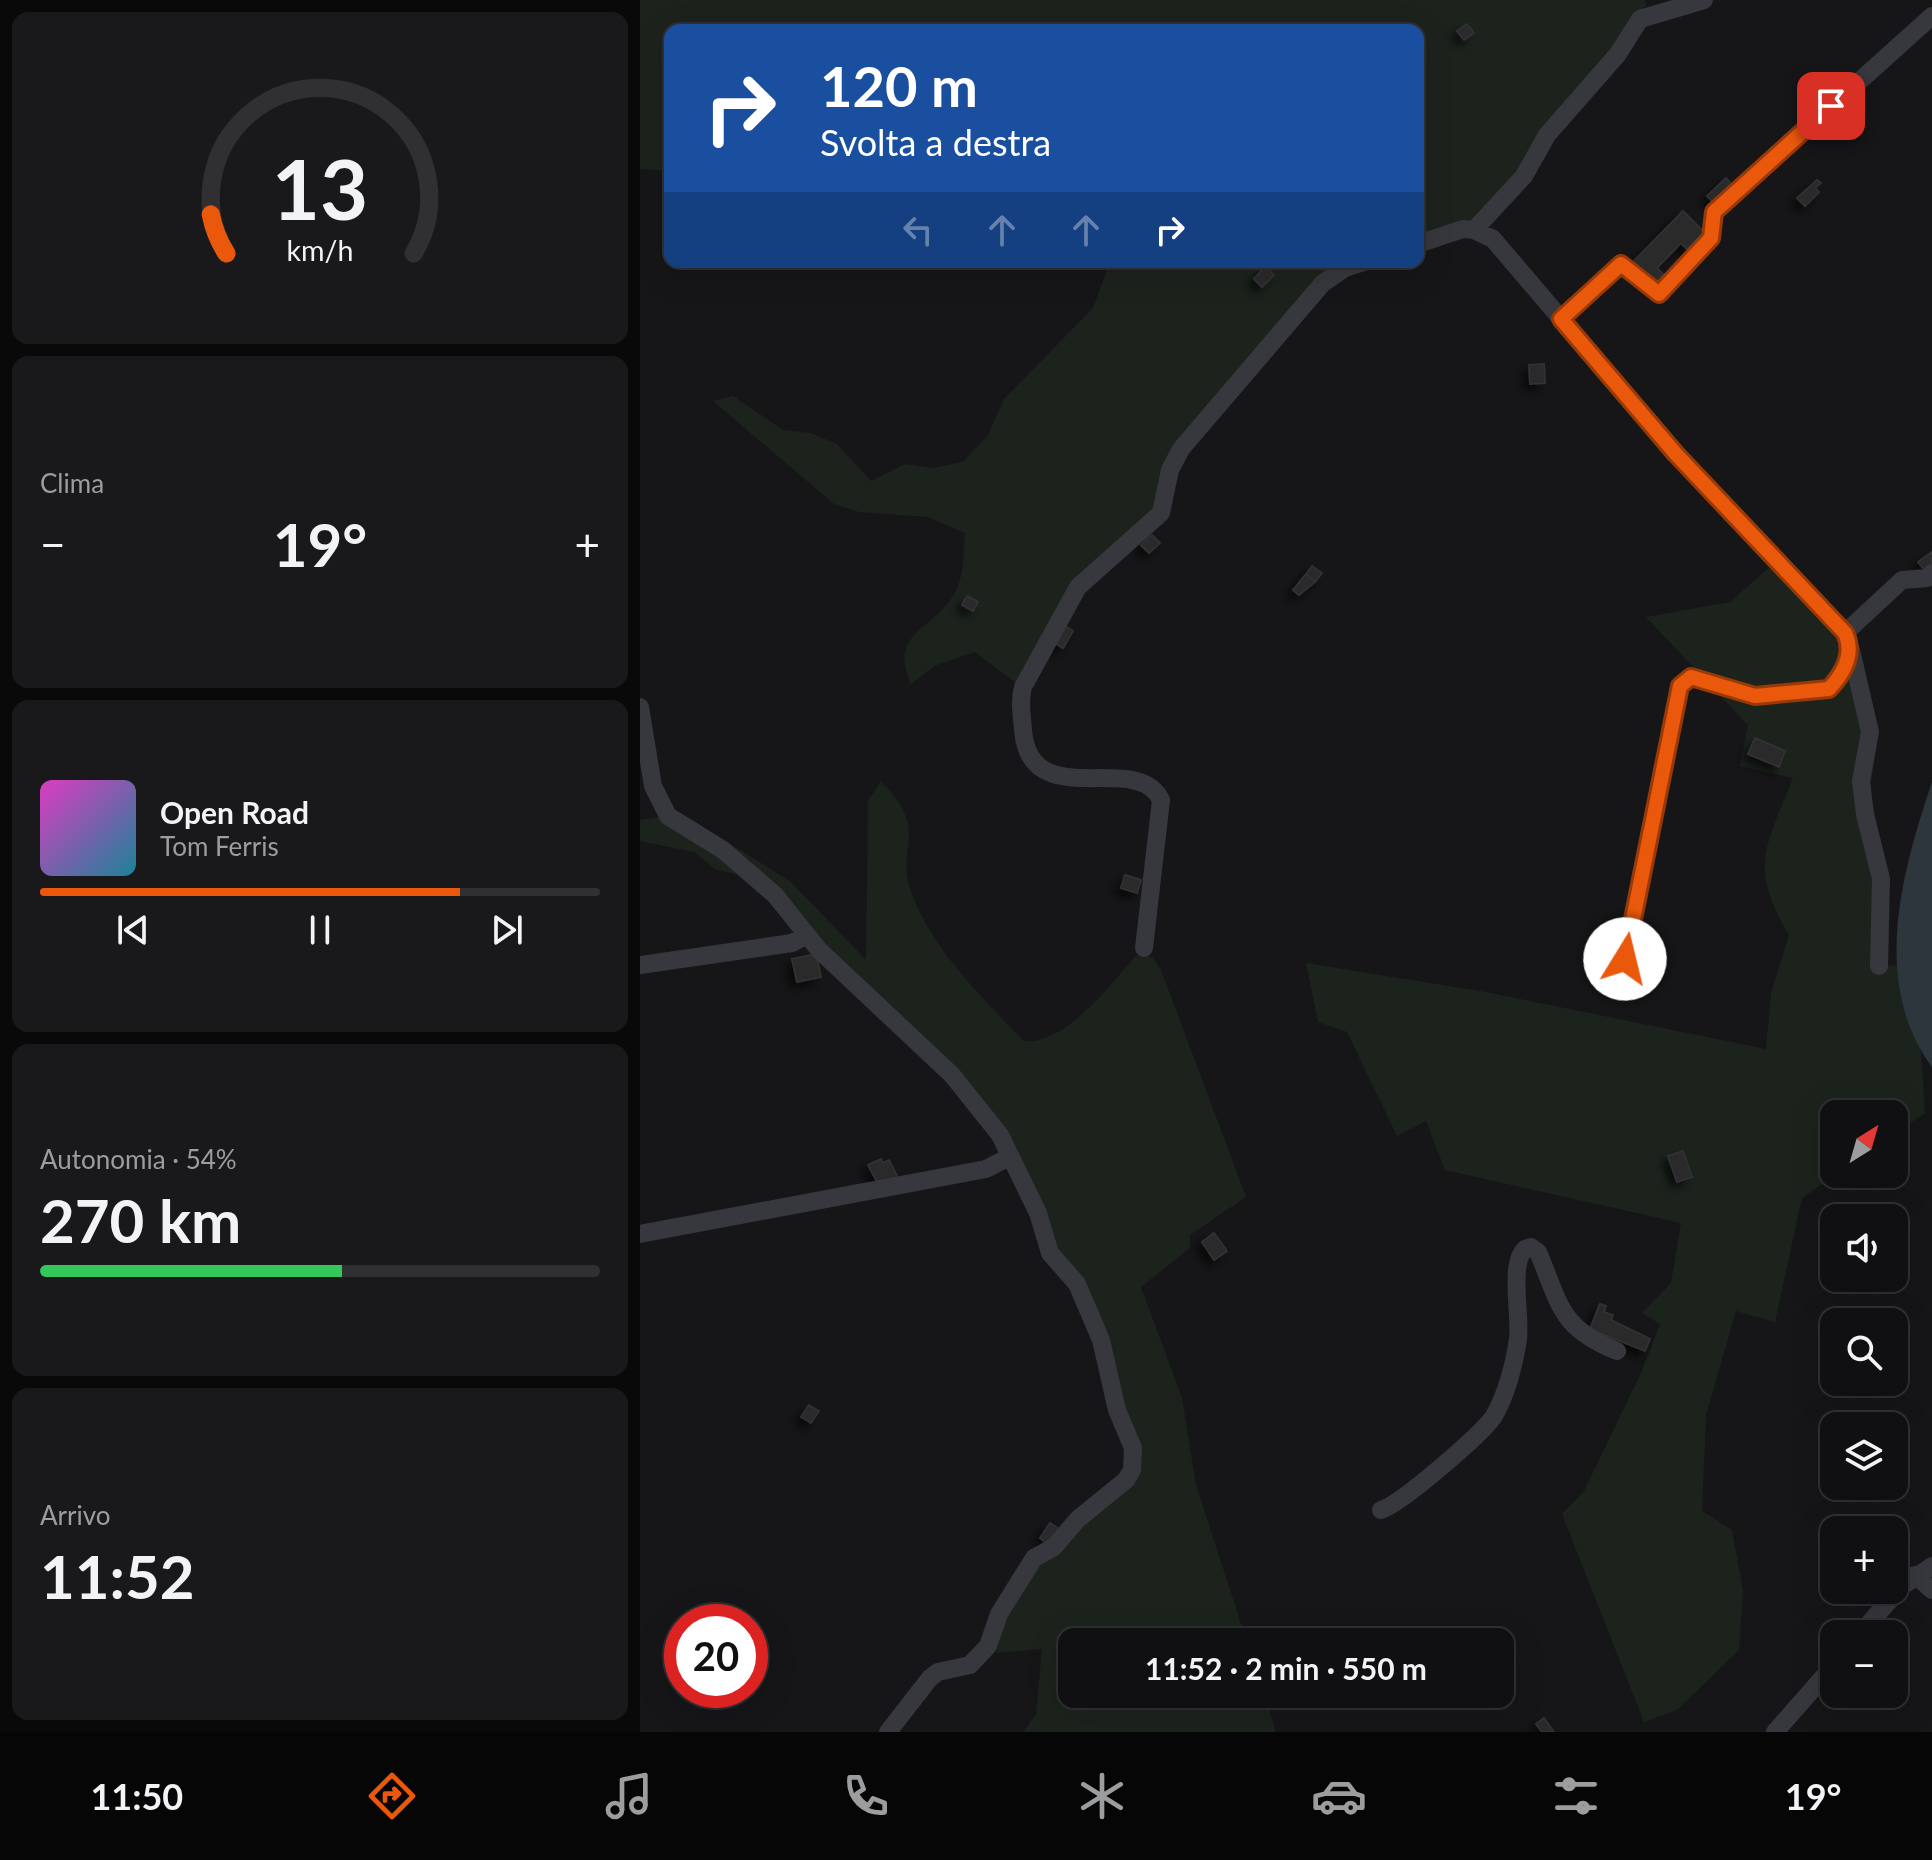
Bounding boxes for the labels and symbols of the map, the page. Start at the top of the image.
pin [1797,72,1865,140]
position arrow [1583,917,1667,1001]
north arrow [1820,1100,1908,1188]
speed limit sign: 20 [664,1604,768,1708]

